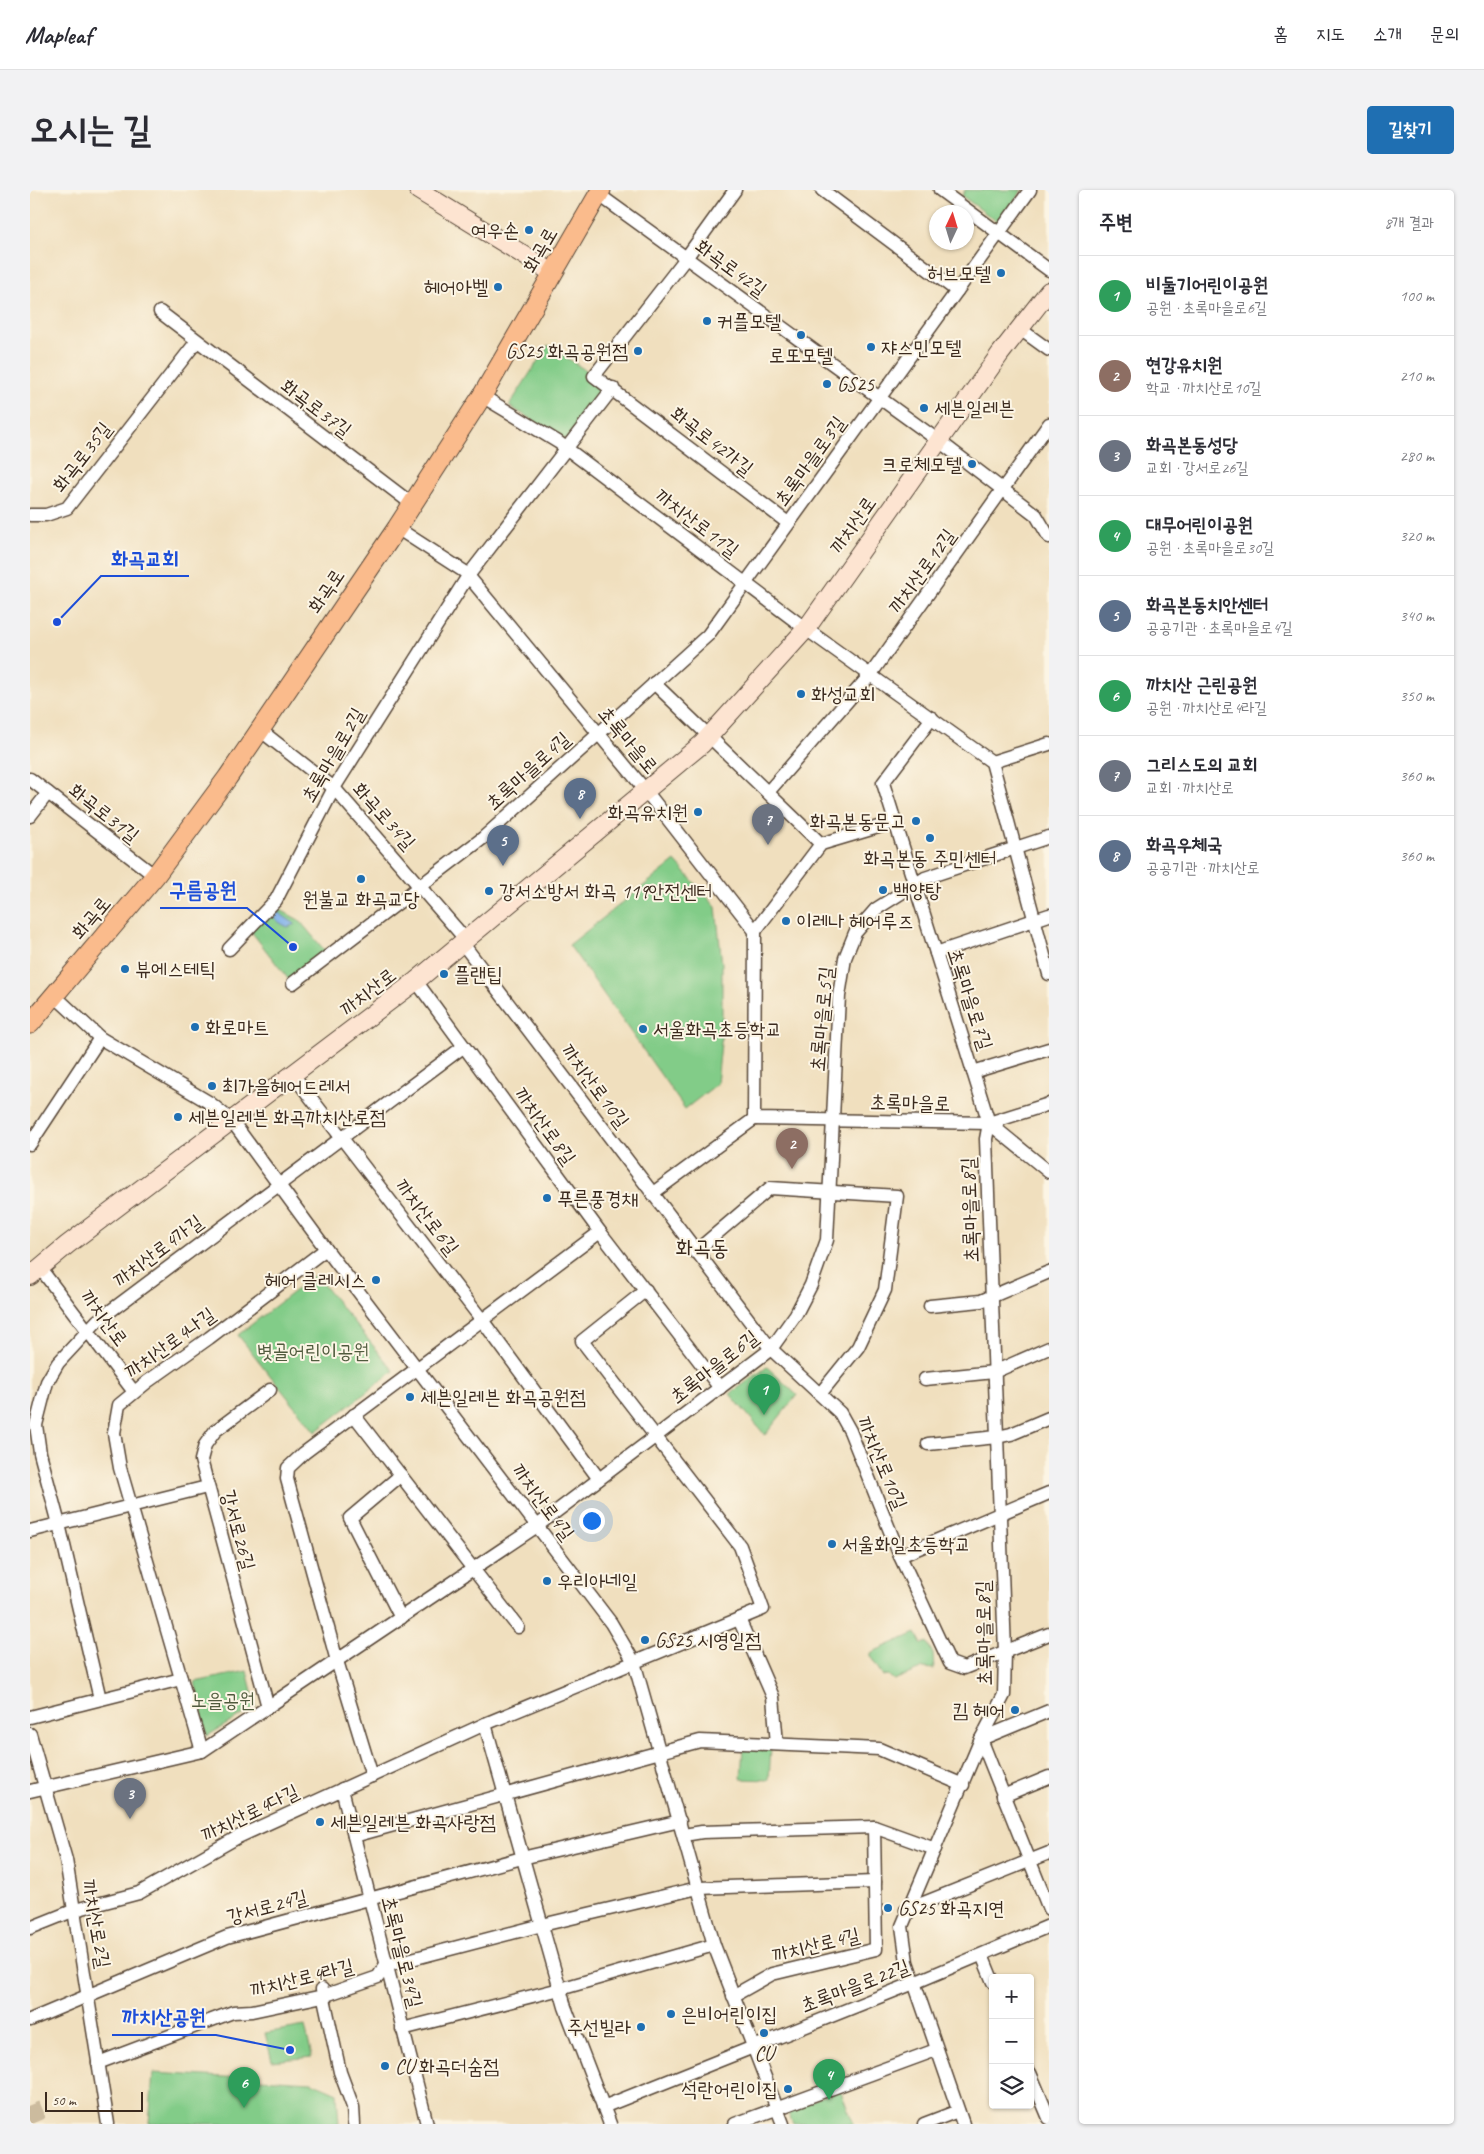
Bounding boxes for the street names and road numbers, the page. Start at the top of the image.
street label: 화곡로 [517,223,563,277]
street label: 화곡로42길 [690,234,772,302]
street label: 화곡로37길 [276,373,356,443]
street label: 화곡로42가길 [666,401,758,481]
street label: 초록마을로3길 [769,411,851,511]
street label: 화곡로35길 [47,417,117,497]
street label: 까치산로11길 [650,483,744,563]
street label: 까치산로 [824,491,882,559]
street label: 까치산로12길 [883,524,961,618]
street label: 화곡로 [302,564,350,618]
street label: 초록마을로 [593,701,663,779]
street label: 초록마을로2길 [296,703,370,807]
street label: 초록마을로4길 [480,726,576,816]
street label: 화곡로34길 [347,777,421,855]
street label: 화곡로31길 [64,778,144,848]
street label: 화곡로 [66,891,116,945]
street label: 초록마을로7길 [942,945,998,1053]
street label: 까치산로 [335,962,401,1022]
street label: 초록마을로5길 [805,965,839,1073]
street label: 까치산로10길 [555,1039,635,1133]
street label: 까치산로8길 [509,1082,581,1170]
street label: 초록마을로 [870,1090,950,1116]
street label: 초록마을로8길 [956,1157,984,1263]
street label: 까치산로6길 [390,1174,464,1260]
street label: 까치산로4가길 [108,1209,208,1293]
street label: 까치산로 [75,1285,133,1351]
street label: 까치산로4나길 [120,1302,220,1384]
street label: 초록마을로6길 [665,1325,763,1409]
street label: 까치산로10길 [851,1413,913,1513]
street label: 까치산로4길 [506,1459,580,1545]
street label: 강서로26길 [215,1487,261,1573]
street label: 초록마을로8길 [971,1580,997,1686]
street label: 까치산로4다길 [197,1779,303,1847]
street label: 까치산로2길 [76,1878,116,1970]
street label: 강서로24길 [224,1884,310,1930]
street label: 초록마을로34길 [376,1893,428,2011]
street label: 까치산로4길 [770,1922,862,1968]
street label: 까치산로4라길 [248,1953,356,2003]
street label: 초록마을로22길 [797,1954,913,2018]

